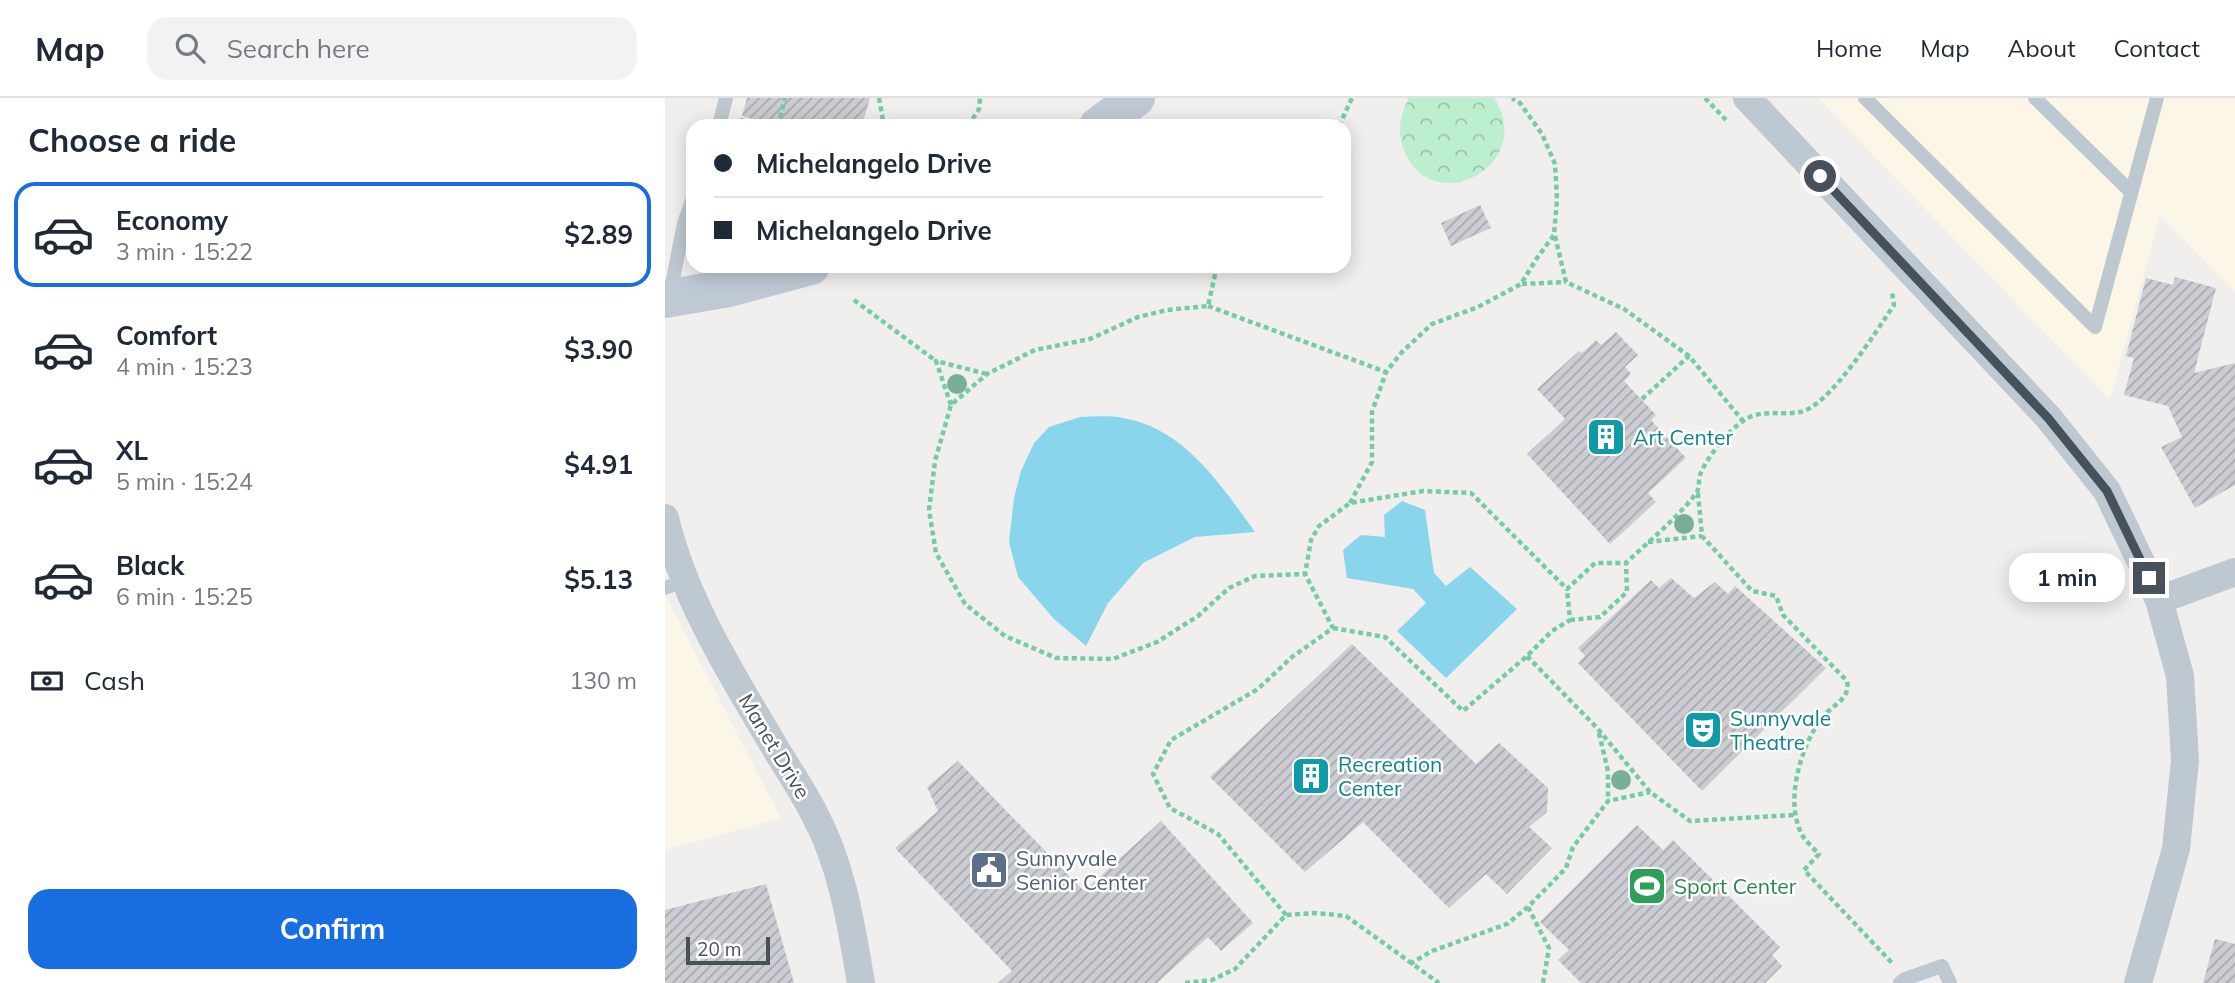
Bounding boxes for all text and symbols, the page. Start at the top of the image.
search box [147,17,637,80]
text: Map [35,28,105,69]
icon: search [171,29,209,67]
text: Search here [227,32,370,65]
text: Home [1816,33,1882,63]
text: Map [1920,33,1970,63]
text: About [2008,33,2076,63]
text: Contact [2114,33,2200,63]
text: Choose a ride [28,120,236,160]
text: Michelangelo Drive [756,147,992,180]
route start [1804,160,1836,192]
icon: car [32,203,95,266]
text: Economy [116,204,228,237]
text: Michelangelo Drive [756,214,992,247]
text: $2.89 [564,218,633,251]
text: 3 min · 15:22 [116,237,253,266]
icon: car [32,318,95,381]
text: Comfort [116,319,217,352]
text: $3.90 [564,333,633,366]
text: 4 min · 15:23 [116,352,253,381]
building icon: Art Center [1585,416,1627,458]
place label: Art Center [1633,424,1733,450]
icon: car [32,433,95,496]
text: XL [116,434,148,467]
text: $4.91 [564,448,633,481]
text: 5 min · 15:24 [116,467,253,496]
icon: car [32,548,95,611]
text: Black [116,549,184,582]
callout: 1 min [2009,554,2125,602]
route end [2133,562,2165,594]
text: $5.13 [564,563,633,596]
text: 1 min [2037,563,2097,592]
text: 6 min · 15:25 [116,582,253,611]
icon: cash [28,662,66,700]
text: Cash [84,664,145,697]
text: 130 m [569,666,637,695]
street label: Manet Drive [733,689,817,803]
place label: Sunnyvale Theatre [1730,705,1831,755]
theatre icon: Sunnyvale Theatre [1682,709,1724,751]
place label: Recreation Center [1338,751,1442,801]
building icon: Recreation Center [1290,755,1332,797]
place label: Sunnyvale Senior Center [1016,845,1147,895]
public building icon: Sunnyvale Senior Center [968,849,1010,891]
sports icon: Sport Center [1626,865,1668,907]
place label: Sport Center [1674,873,1797,899]
button: Confirm [28,889,637,969]
scale bar [686,934,770,966]
text: 20 m [697,937,741,961]

